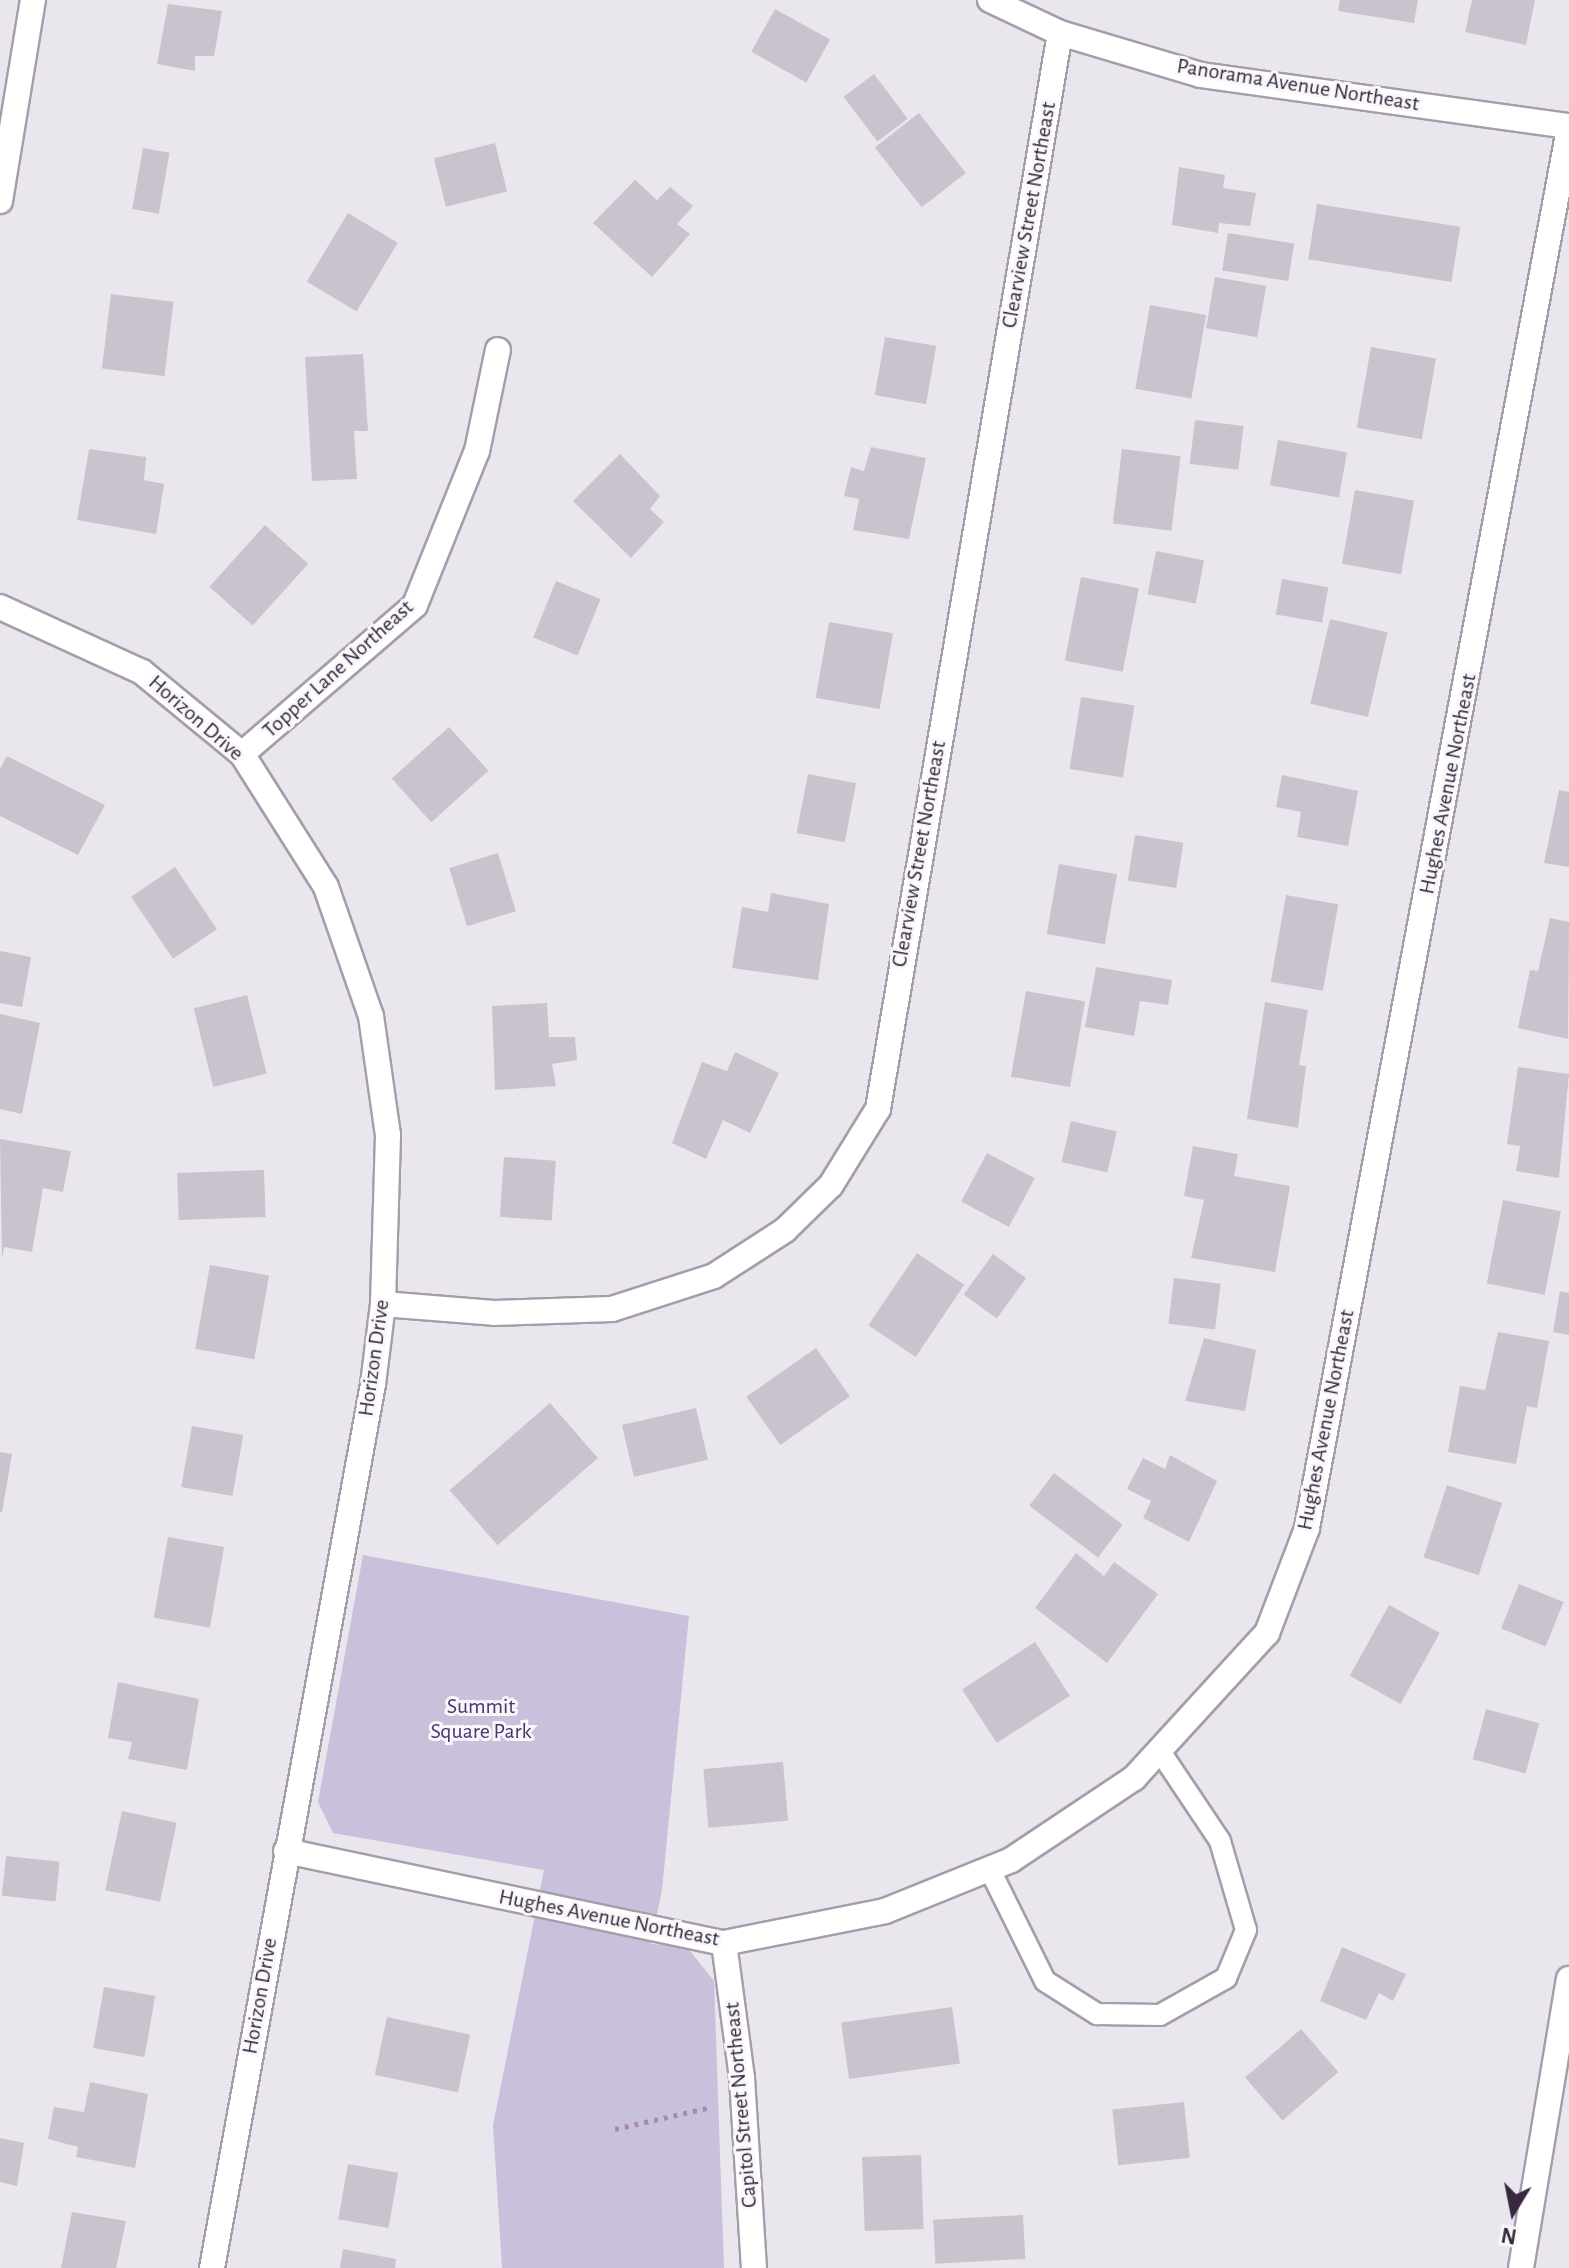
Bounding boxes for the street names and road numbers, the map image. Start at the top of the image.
street label: Panorama Avenue Northeast [1175,53,1421,117]
street label: Clearview Street Northeast [996,100,1062,330]
street label: Topper Lane Northeast [257,594,419,744]
street label: Horizon Drive [143,669,249,767]
street label: Hughes Avenue Northeast [1414,672,1482,896]
street label: Clearview Street Northeast [886,739,952,969]
street label: Horizon Drive [353,1298,395,1418]
street label: Hughes Avenue Northeast [1292,1308,1360,1532]
street label: Hughes Avenue Northeast [497,1884,721,1952]
street label: Horizon Drive [237,1936,283,2056]
street label: Capitol Street Northeast [719,2001,763,2209]

